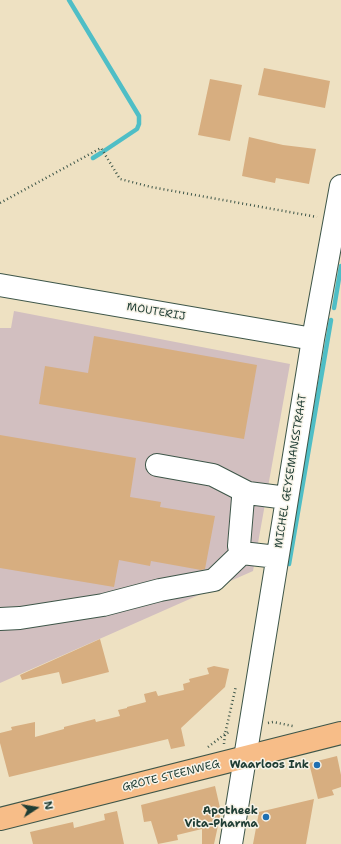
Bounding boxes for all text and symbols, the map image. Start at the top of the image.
street label: MOUTERIJ [126,300,186,324]
street label: MICHEL GEYSEMANSSTRAAT [272,393,310,549]
street label: GROTE STEENWEG [121,758,221,794]
place label: Waarloos Ink [230,758,309,772]
marker: Waarloos Ink [312,760,322,770]
north arrow [16,788,56,828]
text: N [40,800,56,811]
place label: Apotheek Vita-Pharma [185,804,258,830]
marker: Apotheek Vita-Pharma [261,812,271,822]

